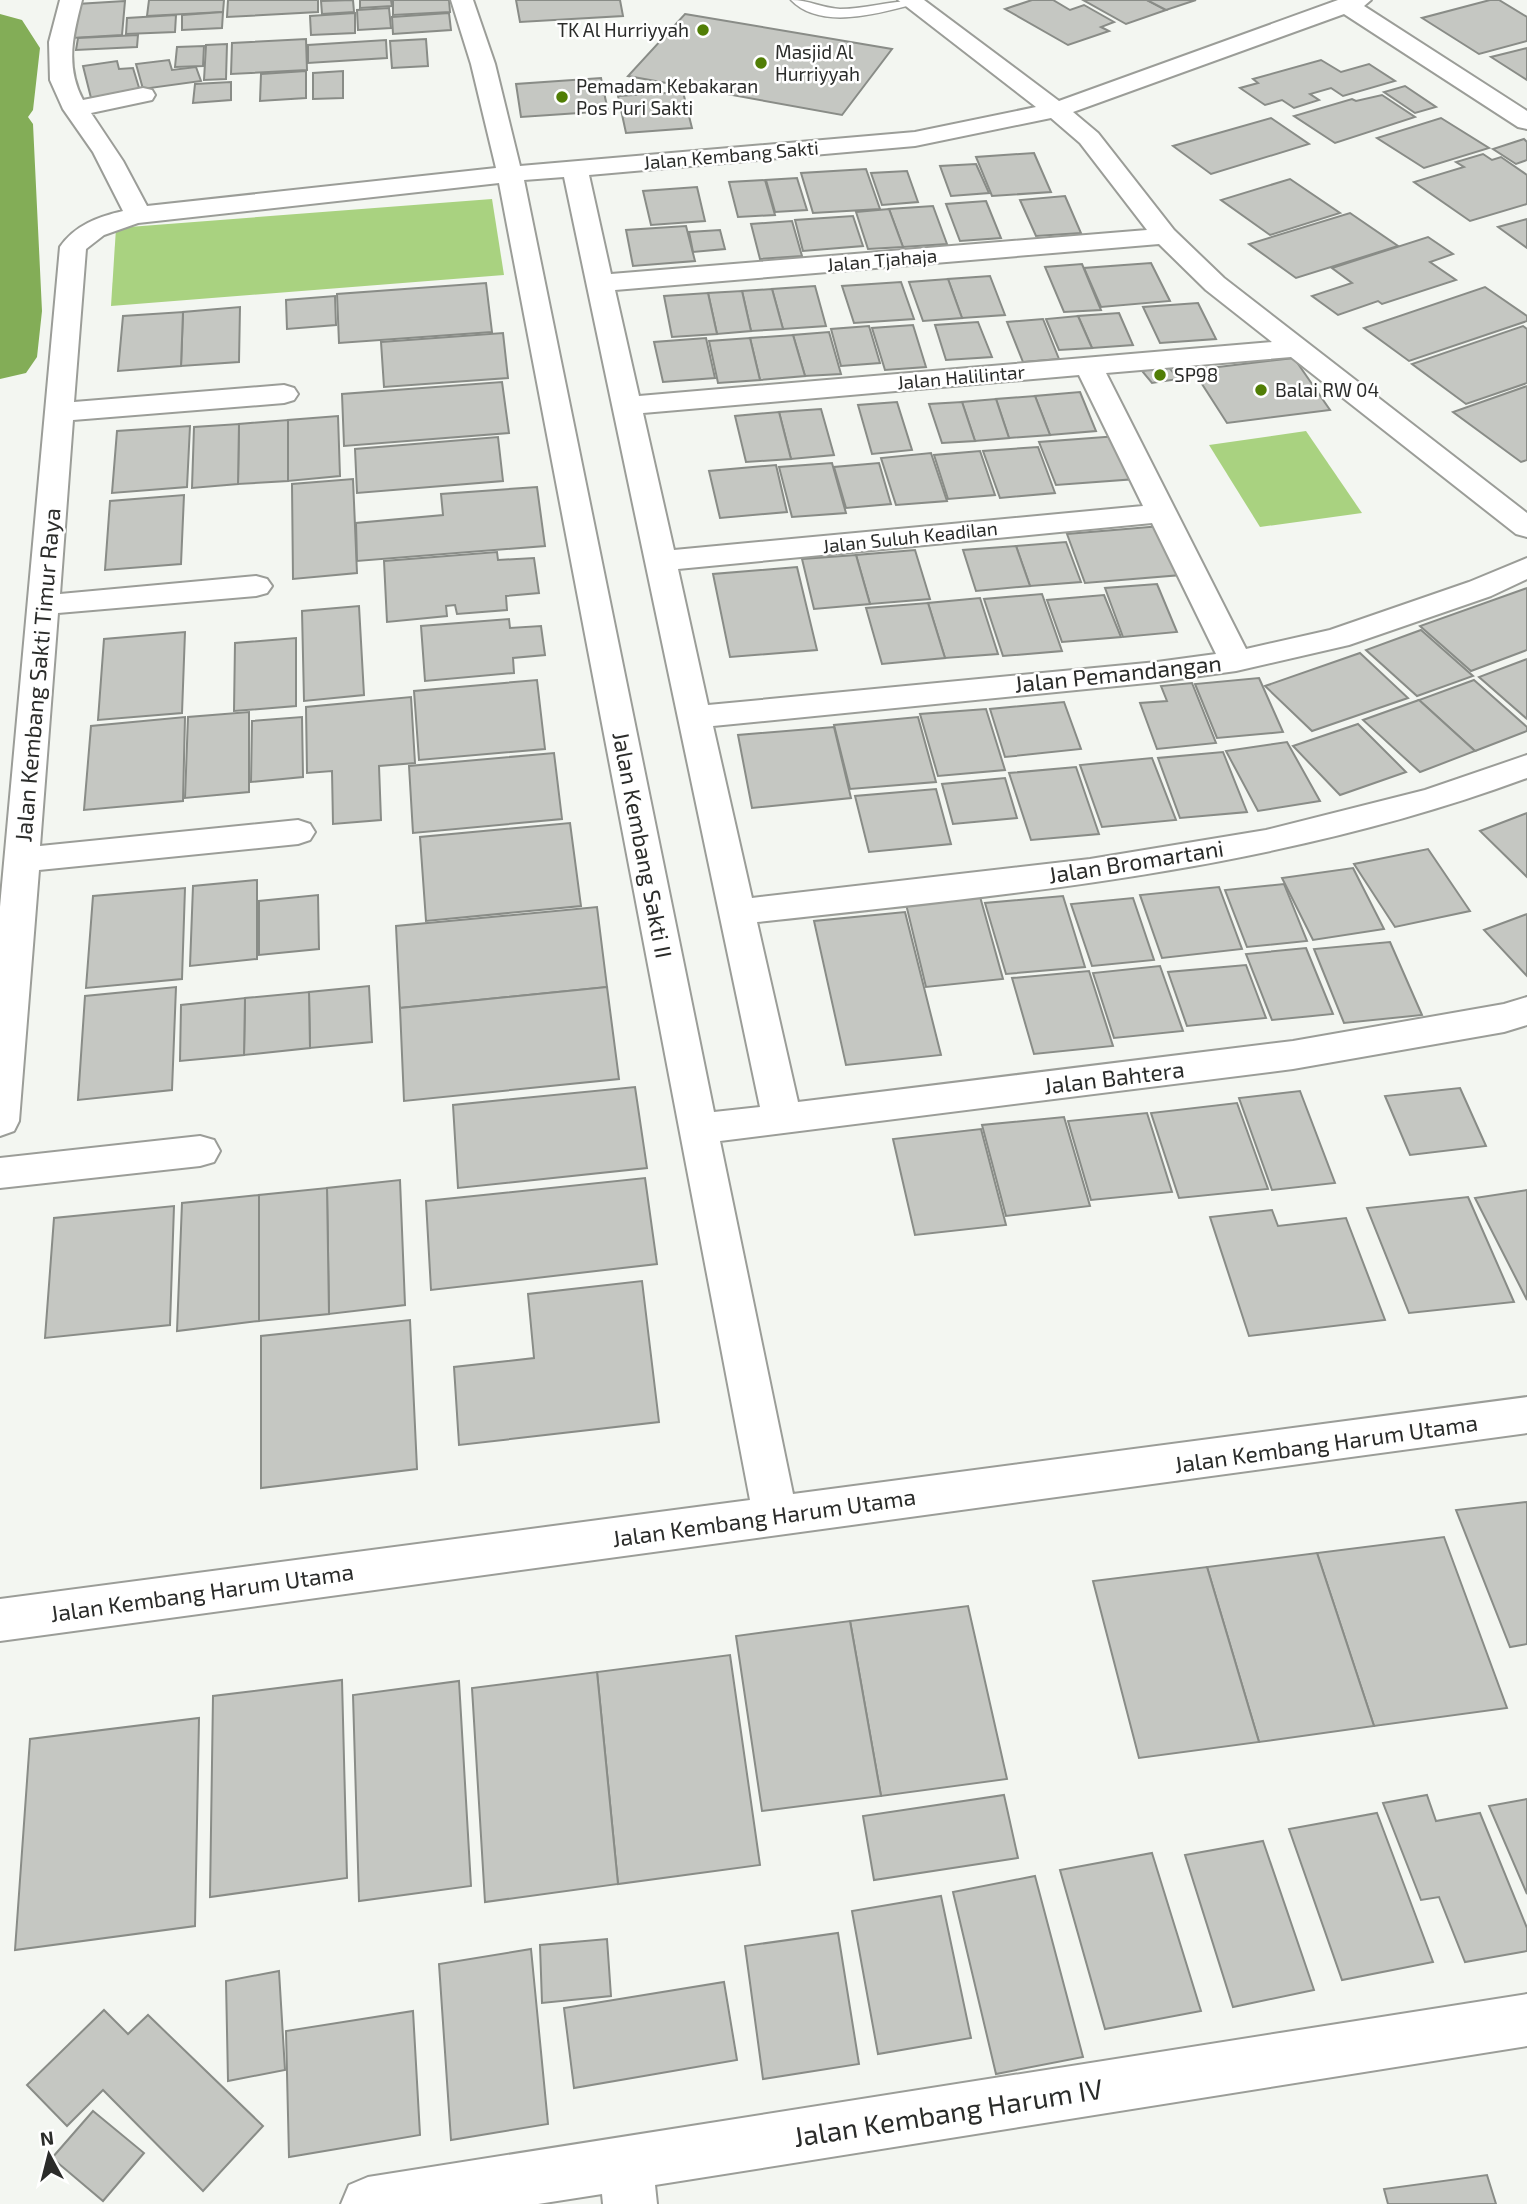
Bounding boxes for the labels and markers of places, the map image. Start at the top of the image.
place label: TK Al Hurriyyah [557,18,689,41]
marker: TK Al Hurriyyah [695,22,711,38]
place label: Masjid Al Hurriyyah [775,40,860,85]
marker: Masjid Al Hurriyyah [753,55,769,71]
place label: Pemadam Kebakaran Pos Puri Sakti [576,74,758,119]
marker: Pemadam Kebakaran Pos Puri Sakti [554,89,570,105]
place label: SP98 [1174,363,1218,386]
marker: SP98 [1152,367,1168,383]
place label: Balai RW 04 [1275,378,1379,401]
marker: Balai RW 04 [1253,382,1269,398]

